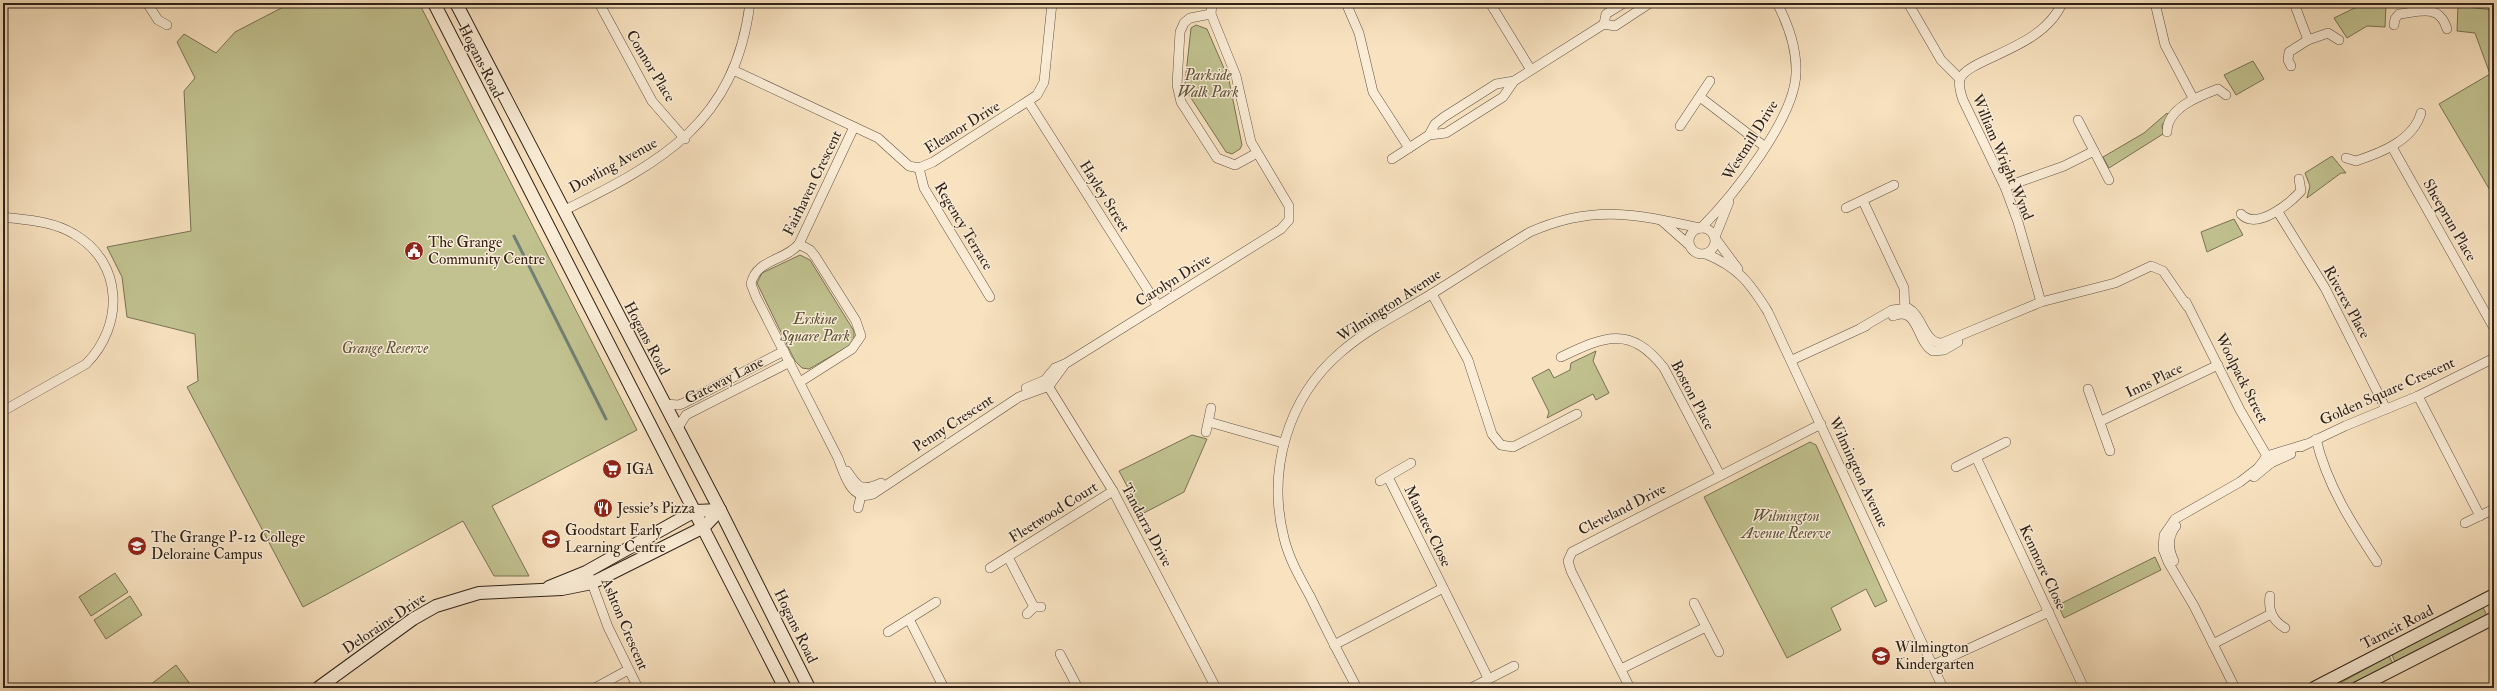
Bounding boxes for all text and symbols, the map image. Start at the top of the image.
street label: Hogans Road [454,21,508,102]
street label: Connor Place [622,27,680,106]
park label: Parkside Walk Park [1177,66,1239,102]
street label: William Wright Wynd [1967,90,2038,224]
street label: Eleanor Drive [921,97,1003,158]
street label: Westmill Drive [1718,97,1783,185]
street label: Fairhaven Crescent [779,127,846,239]
street label: Dowling Avenue [566,133,661,198]
street label: Hayley Street [1075,157,1134,236]
street label: Sheeprun Place [2418,176,2481,265]
street label: Regency Terrace [930,179,997,274]
place label: The Grange Community Centre [428,233,545,269]
public building icon: The Grange Community Centre [403,240,425,262]
street label: Carolyn Drive [1132,250,1215,311]
street label: Riverex Place [2319,263,2374,342]
street label: Wilmington Avenue [1333,265,1445,347]
street label: Hogans Road [619,298,674,379]
park label: Erskine Square Park [779,310,850,346]
street label: Woolpack Street [2209,329,2272,427]
park label: Grange Reserve [342,339,429,358]
street label: Gateway Lane [682,352,767,408]
street label: Golden Square Crescent [2317,353,2458,430]
street label: Boston Place [1666,357,1719,433]
street label: Inns Place [2123,359,2186,402]
street label: Penny Crescent [909,390,997,457]
street label: Wilmington Avenue [1824,413,1893,531]
supermarket icon: IGA [601,458,623,480]
place label: IGA [626,460,655,479]
street label: Fleetwood Court [1005,477,1101,547]
street label: Cleveland Drive [1575,479,1669,540]
street label: Tandarra Drive [1117,480,1176,570]
street label: Manatee Close [1400,482,1455,570]
restaurant icon: Jessie's Pizza [592,497,614,519]
place label: Jessie's Pizza [616,499,696,519]
park label: Wilmington Avenue Reserve [1740,507,1831,543]
place label: Goodstart Early Learning Centre [565,521,665,557]
street label: Kenmore Close [2015,522,2070,613]
place label: The Grange P-12 College Deloraine Campus [151,528,305,565]
school or university icon: Goodstart Early Learning Centre [540,528,562,550]
school or university icon: The Grange P-12 College Deloraine Campus [126,535,148,557]
street label: Ashton Crescent [596,574,652,673]
street label: Hogans Road [769,586,822,667]
street label: Deloraine Drive [339,588,430,658]
street label: Tarneit Road [2358,601,2437,654]
place label: Wilmington Kindergarten [1894,638,1975,674]
school or university icon: Wilmington Kindergarten [1870,645,1892,667]

